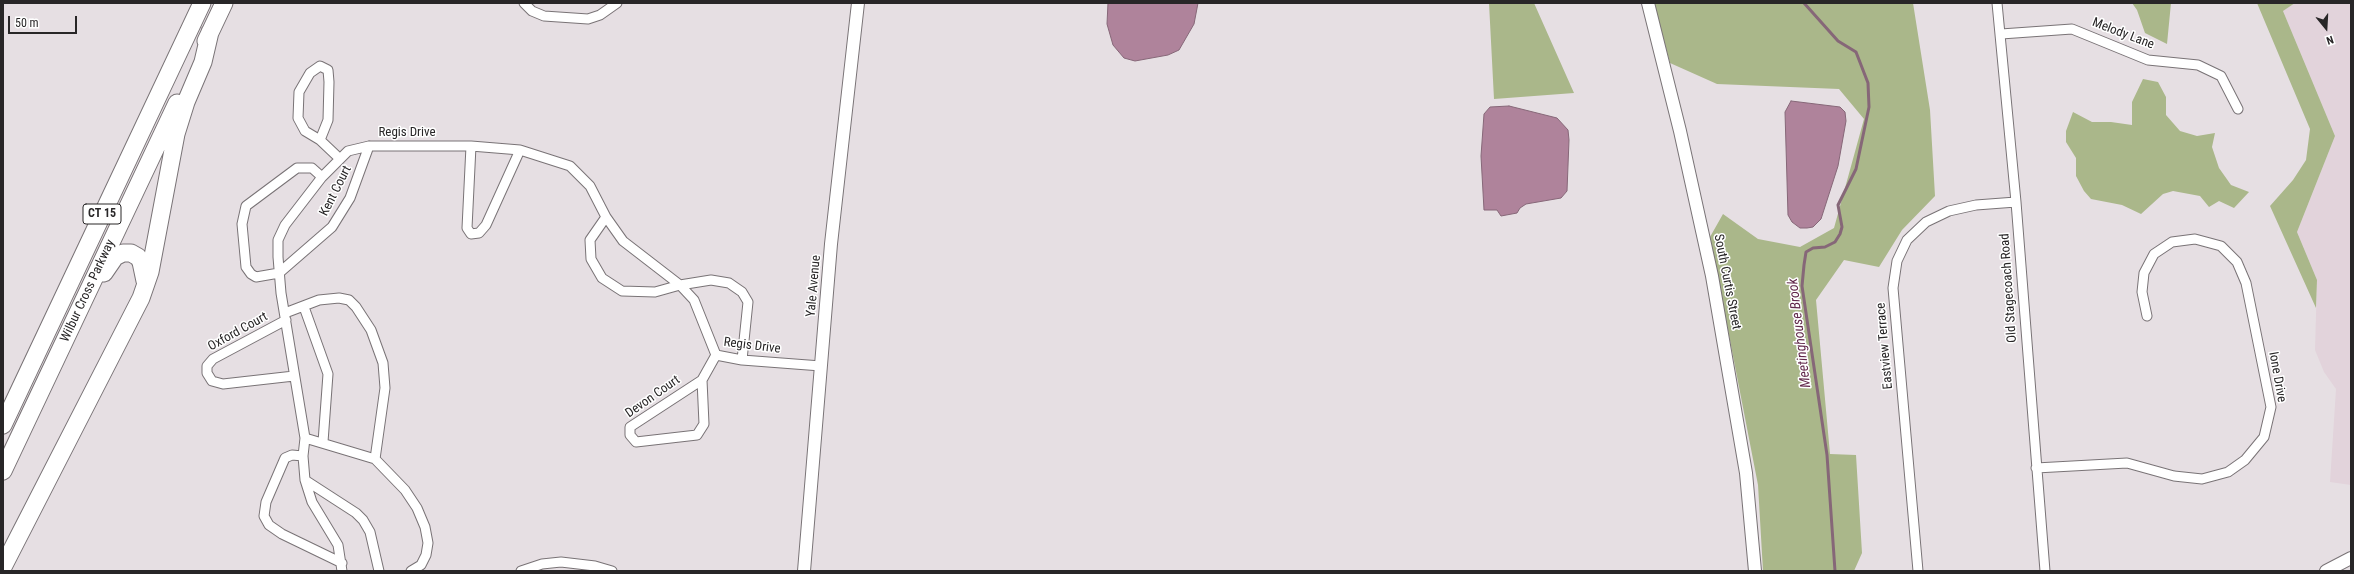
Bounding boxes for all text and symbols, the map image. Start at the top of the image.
scale bar [10,8,79,34]
north arrow [2306,8,2346,48]
street label: Melody Lane [2090,15,2156,53]
text: 50 m [15,16,39,30]
text: N [2325,33,2335,47]
street label: Regis Drive [378,125,436,141]
street label: Kent Court [317,163,355,219]
road number: CT 15 [83,204,121,224]
street label: South Curtis Street [1710,233,1744,331]
street label: Old Stagecoach Road [1997,233,2021,343]
street label: Wilbur Cross Parkway [57,237,119,345]
street label: Yale Avenue [804,254,824,318]
water label: Meetinghouse Brook [1785,277,1815,389]
street label: Eastview Terrace [1873,302,1897,390]
street label: Oxford Court [205,309,271,355]
street label: Regis Drive [723,335,781,357]
street label: Ione Drive [2265,350,2289,404]
street label: Devon Court [623,373,683,421]

